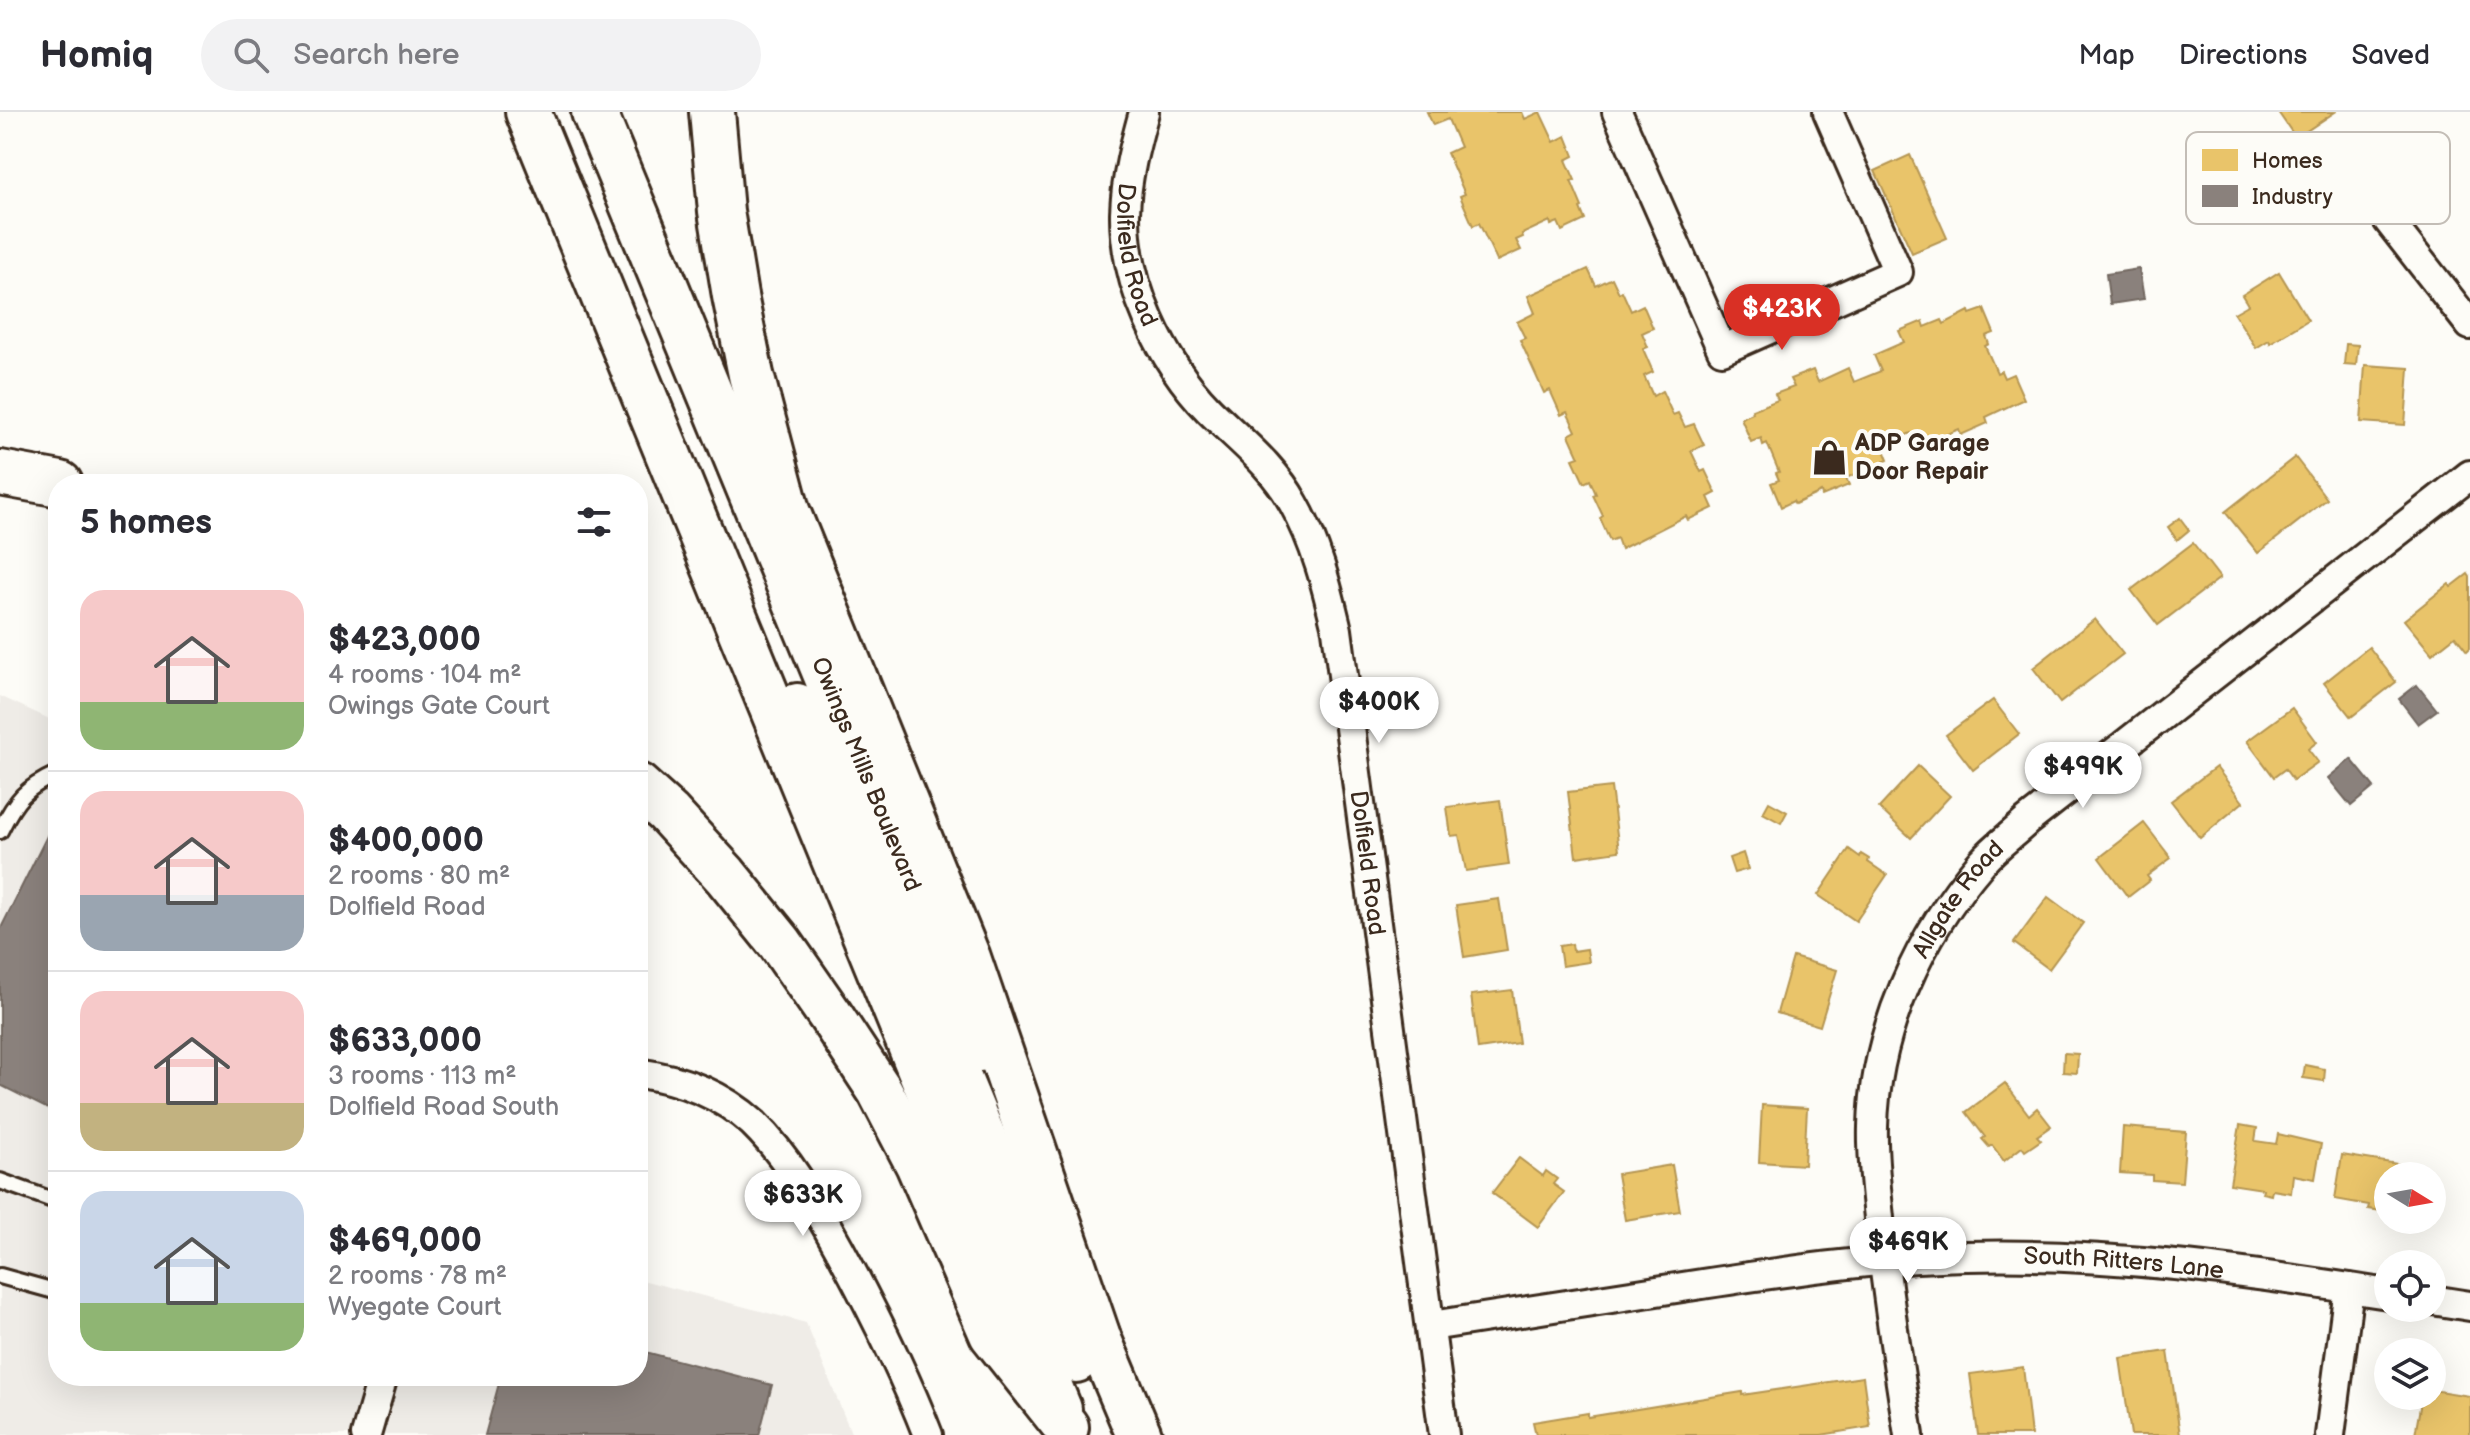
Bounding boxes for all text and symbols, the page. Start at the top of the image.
search box [201,19,761,91]
text: Homiq [40,33,153,78]
icon: search [229,33,273,77]
text: Search here [293,37,460,73]
text: Map [2078,39,2135,72]
text: Directions [2179,39,2307,72]
text: Saved [2351,39,2430,72]
legend [2186,132,2450,224]
text: Homes [2252,148,2323,175]
street label: Dolfield Road [1110,182,1164,331]
text: Industry [2252,184,2333,211]
pin: $423K [1726,284,1838,352]
text: $423K [1742,294,1822,325]
place label: ADP Garage Door Repair [1854,429,1990,486]
shop icon: ADP Garage Door Repair [1810,438,1848,476]
icon: filters [572,500,616,544]
text: 5 homes [80,502,212,543]
text: $423,000 [328,619,481,660]
icon: home [144,622,240,718]
street label: Owings Mills Boulevard [806,653,928,895]
text: 4 rooms · 104 m² [328,660,522,691]
pin: $400K [1323,677,1435,745]
text: $400K [1338,687,1420,718]
text: Owings Gate Court [328,691,550,722]
pin: $499K [2027,742,2139,810]
text: $499K [2043,752,2123,783]
street label: Dolfield Road [1344,789,1392,937]
text: $400,000 [328,820,484,861]
icon: home [144,823,240,919]
street label: Allgate Road [1906,834,2009,963]
text: 2 rooms · 80 m² [328,861,510,892]
text: Dolfield Road [328,892,486,923]
text: $633,000 [328,1020,482,1061]
icon: home [144,1023,240,1119]
text: 3 rooms · 113 m² [328,1061,517,1092]
text: Dolfield Road South [328,1092,559,1123]
north arrow [2374,1162,2446,1234]
map controls [2374,1162,2446,1410]
pin: $633K [747,1170,859,1238]
text: $633K [763,1180,843,1211]
pin: $469K [1852,1217,1964,1285]
text: $469,000 [328,1220,482,1261]
icon: home [144,1223,240,1319]
text: $469K [1867,1227,1949,1258]
street label: South Ritters Lane [2023,1241,2226,1285]
button: locate [2374,1250,2446,1322]
text: 2 rooms · 78 m² [328,1261,507,1292]
text: Wyegate Court [328,1292,502,1323]
button: layers [2374,1338,2446,1410]

